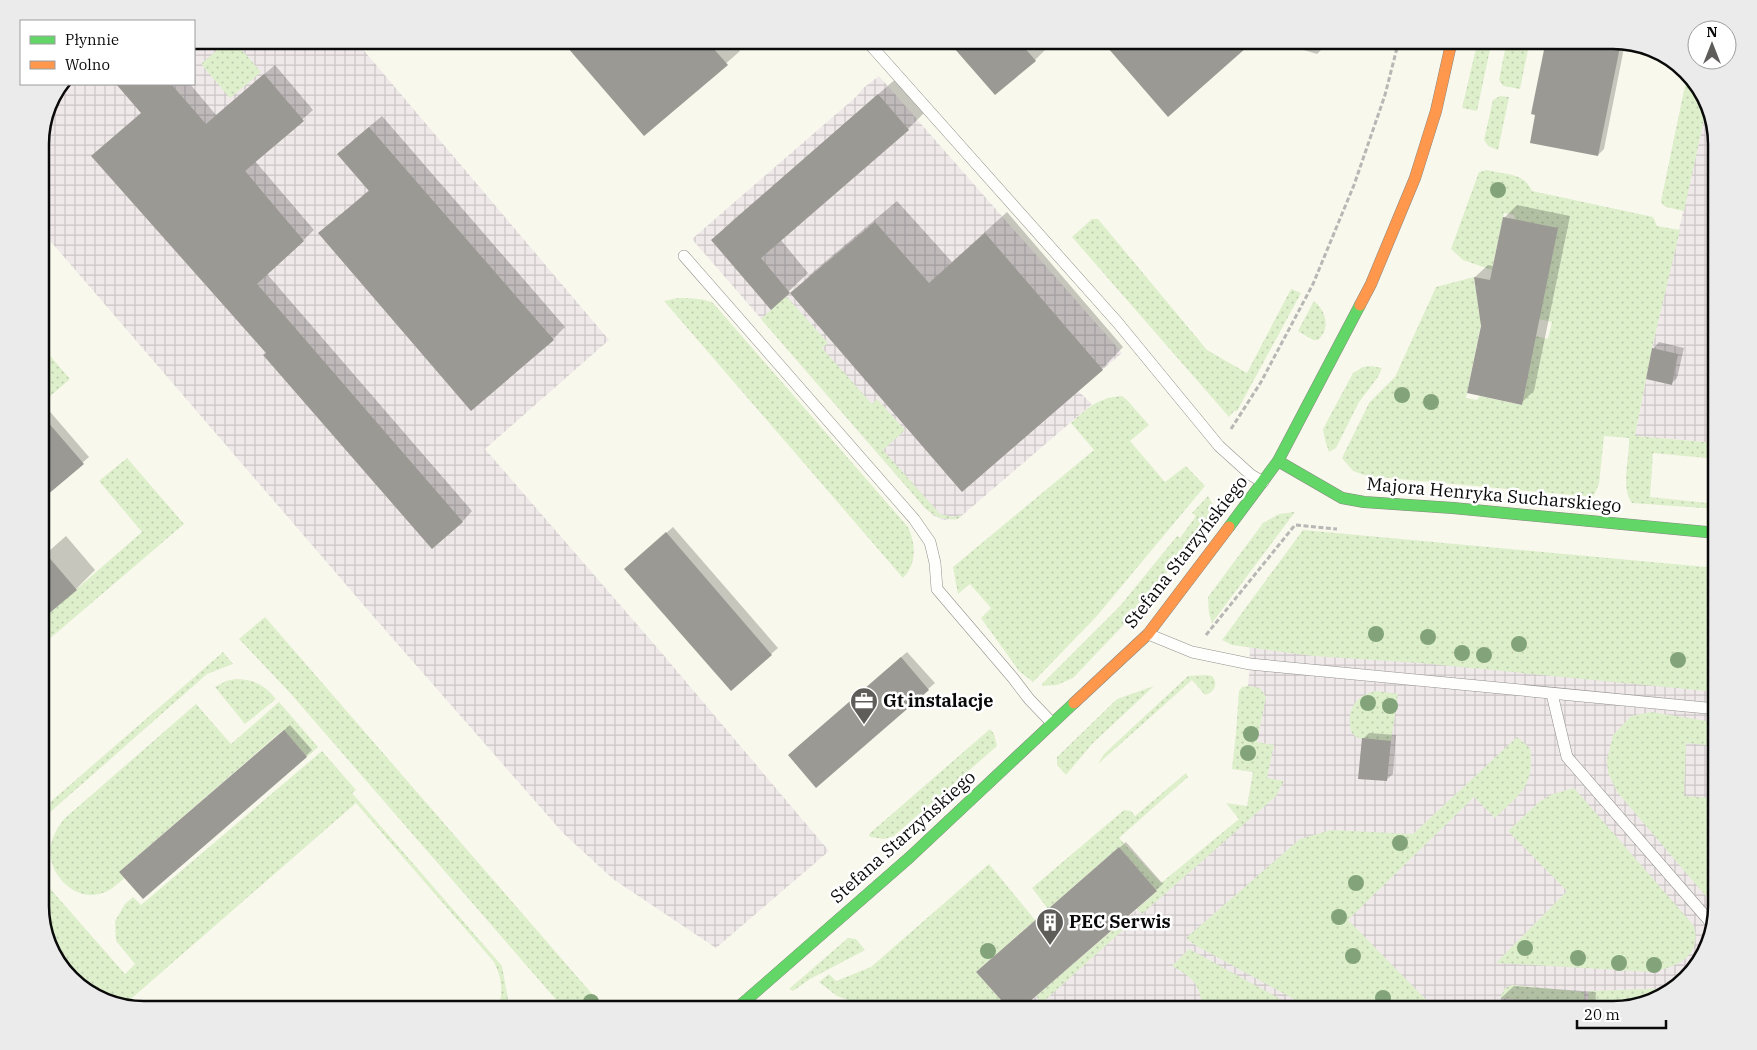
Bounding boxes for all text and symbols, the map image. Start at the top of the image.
legend [20,20,195,85]
north arrow [1687,20,1737,70]
text: N [1706,23,1718,41]
text: Płynnie [65,30,119,49]
text: Wolno [65,55,110,74]
street label: Stefana Starzyńskiego [1119,471,1252,633]
street label: Majora Henryka Sucharskiego [1366,472,1622,517]
office icon: Gt instalacje [849,686,879,725]
place label: Gt instalacje [883,689,994,712]
street label: Stefana Starzyńskiego [825,765,980,908]
building icon: PEC Serwis [1035,907,1065,946]
place label: PEC Serwis [1069,910,1171,933]
scale bar [1577,998,1666,1030]
text: 20 m [1584,1005,1620,1024]

